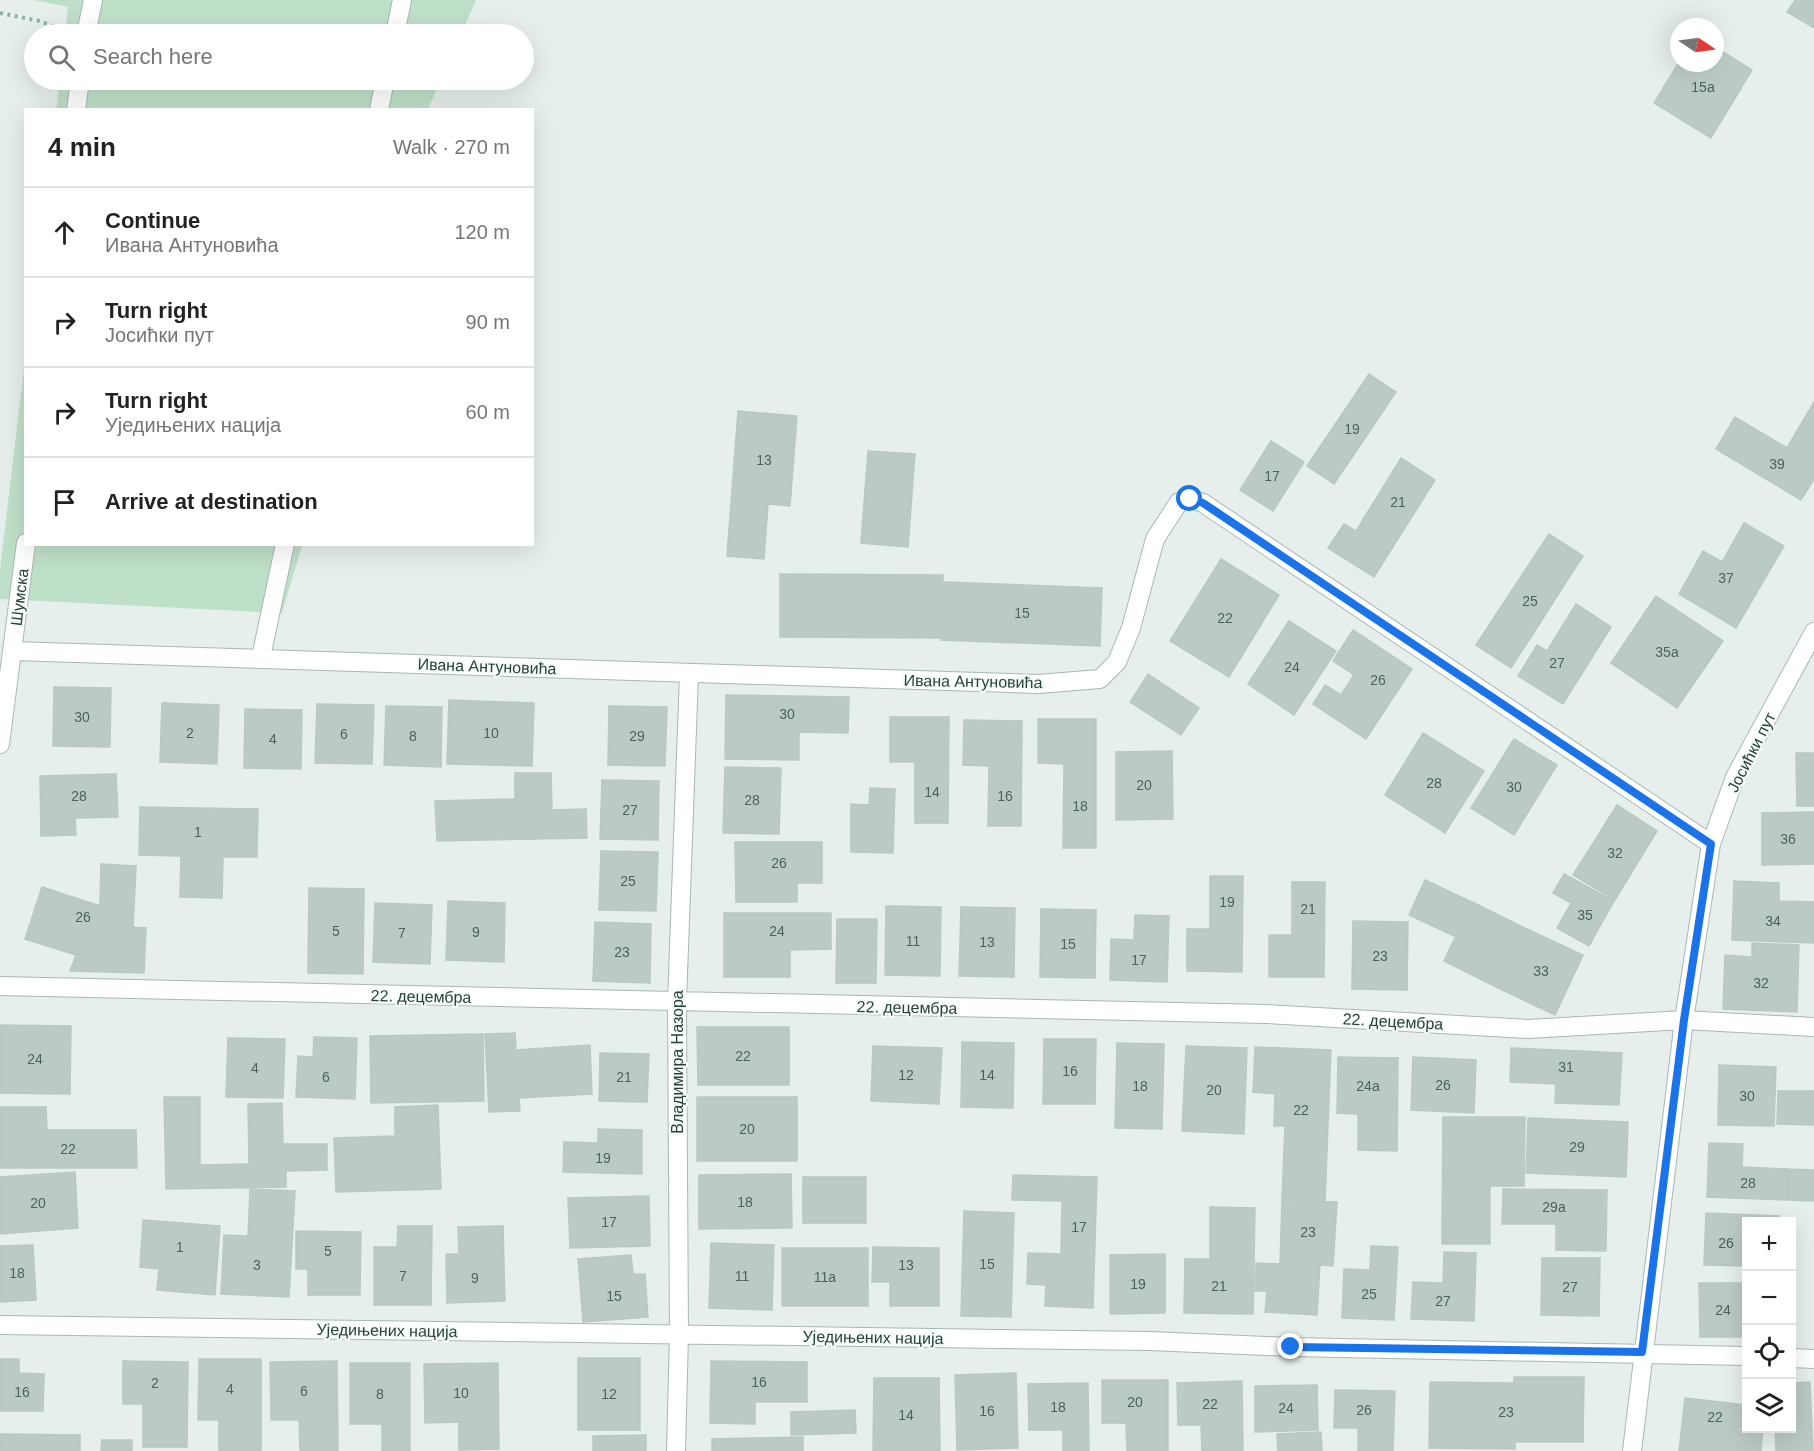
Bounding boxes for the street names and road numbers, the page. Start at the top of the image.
street label: Шумска [8,567,31,627]
street label: Ивана Антуновића [417,656,557,677]
street label: Ивана Антуновића [903,672,1043,691]
street label: Јосићки пут [1724,709,1779,795]
street label: 22. децембра [371,987,472,1006]
street label: Владимира Назора [669,990,686,1134]
street label: 22. децембра [857,998,958,1017]
street label: 22. децембра [1342,1010,1444,1033]
street label: Уједињених нација [316,1321,458,1340]
street label: Уједињених нација [802,1328,944,1347]

